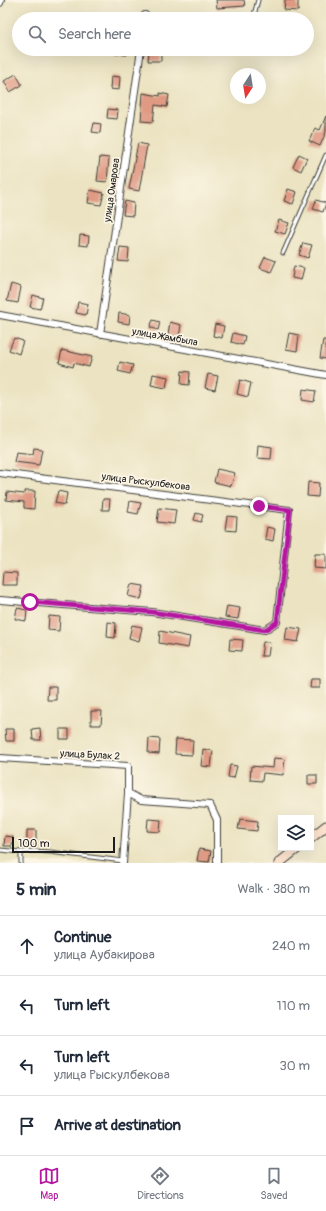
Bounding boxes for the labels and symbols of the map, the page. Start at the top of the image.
north arrow [230,68,266,104]
street label: улица Омарова [101,157,122,224]
street label: улица Жамбыла [130,325,199,349]
street label: улица Рыскулбекова [100,470,191,493]
route end [250,497,268,515]
route start [21,593,39,611]
street label: улица Булак 2 [59,747,121,763]
scale bar [12,835,115,854]

